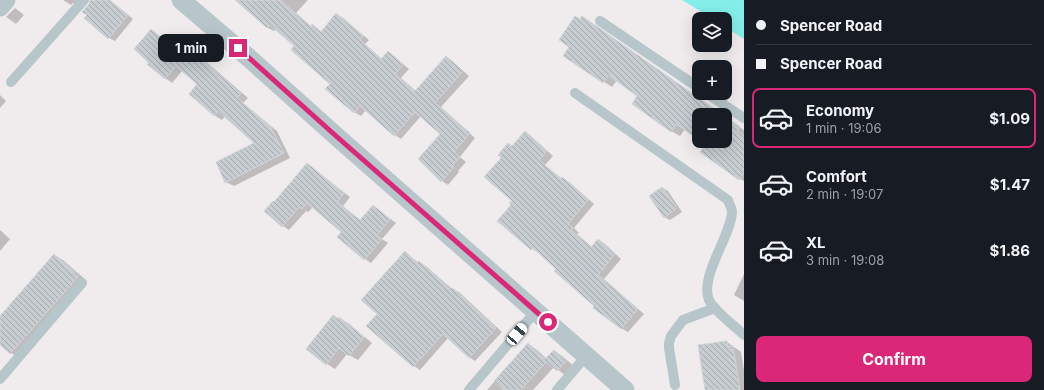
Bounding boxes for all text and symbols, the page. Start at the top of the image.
map controls [692,12,732,148]
button: layers [692,12,732,52]
text: Spencer Road [780,16,882,35]
callout: 1 min [158,34,224,62]
route end [229,39,247,57]
text: 1 min [175,40,207,56]
text: Spencer Road [780,54,882,73]
button: + [692,60,732,100]
icon: car [758,100,794,136]
text: Economy [806,101,874,120]
button: − [692,108,732,148]
text: $1.09 [989,109,1030,128]
text: 1 min · 19:06 [806,120,882,136]
icon: car [758,166,794,202]
text: Comfort [806,167,867,186]
text: $1.47 [990,175,1030,194]
text: 2 min · 19:07 [806,186,883,202]
icon: car [758,232,794,268]
text: XL [806,233,826,252]
text: $1.86 [990,241,1030,260]
text: 3 min · 19:08 [806,252,884,268]
route start [539,313,557,331]
car [505,321,529,347]
button: Confirm [756,336,1032,382]

